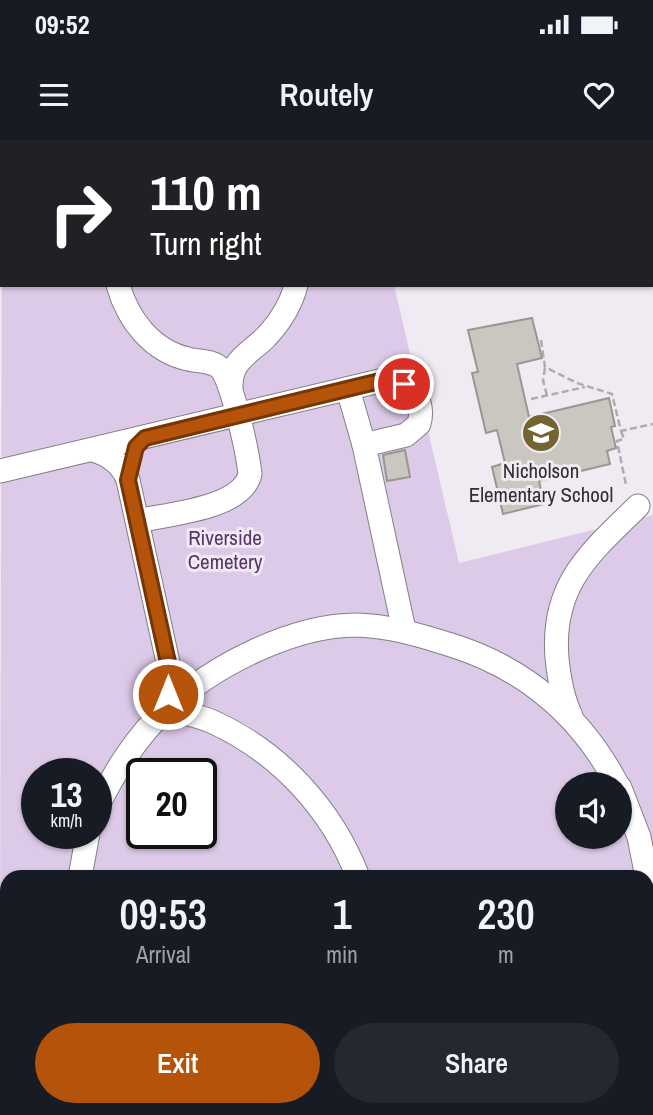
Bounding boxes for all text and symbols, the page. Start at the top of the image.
text: 09:52 [35,7,90,42]
text: Routely [280,73,373,116]
icon: menu [35,76,73,114]
icon: heart [580,76,618,114]
text: 110 m [150,159,262,225]
icon: right [35,168,126,259]
text: Turn right [150,222,262,265]
pin [374,354,434,414]
icon: arrive [385,365,423,403]
school or university icon: Nicholson Elementary School [520,412,562,454]
place label: Nicholson Elementary School [469,456,613,509]
park label: Riverside Cemetery [188,523,263,576]
position arrow [131,657,205,731]
speed limit sign: 20 [126,758,217,849]
text: 13 [51,771,82,818]
map controls [555,772,632,849]
button: sound [555,772,632,849]
text: km/h [51,808,83,833]
text: 09:53 [119,886,207,942]
text: 1 [332,886,352,942]
text: 230 [477,886,535,942]
text: Arrival [136,939,190,970]
text: min [326,939,358,970]
text: m [498,939,514,970]
button: Exit [35,1023,320,1103]
button: Share [334,1023,619,1103]

